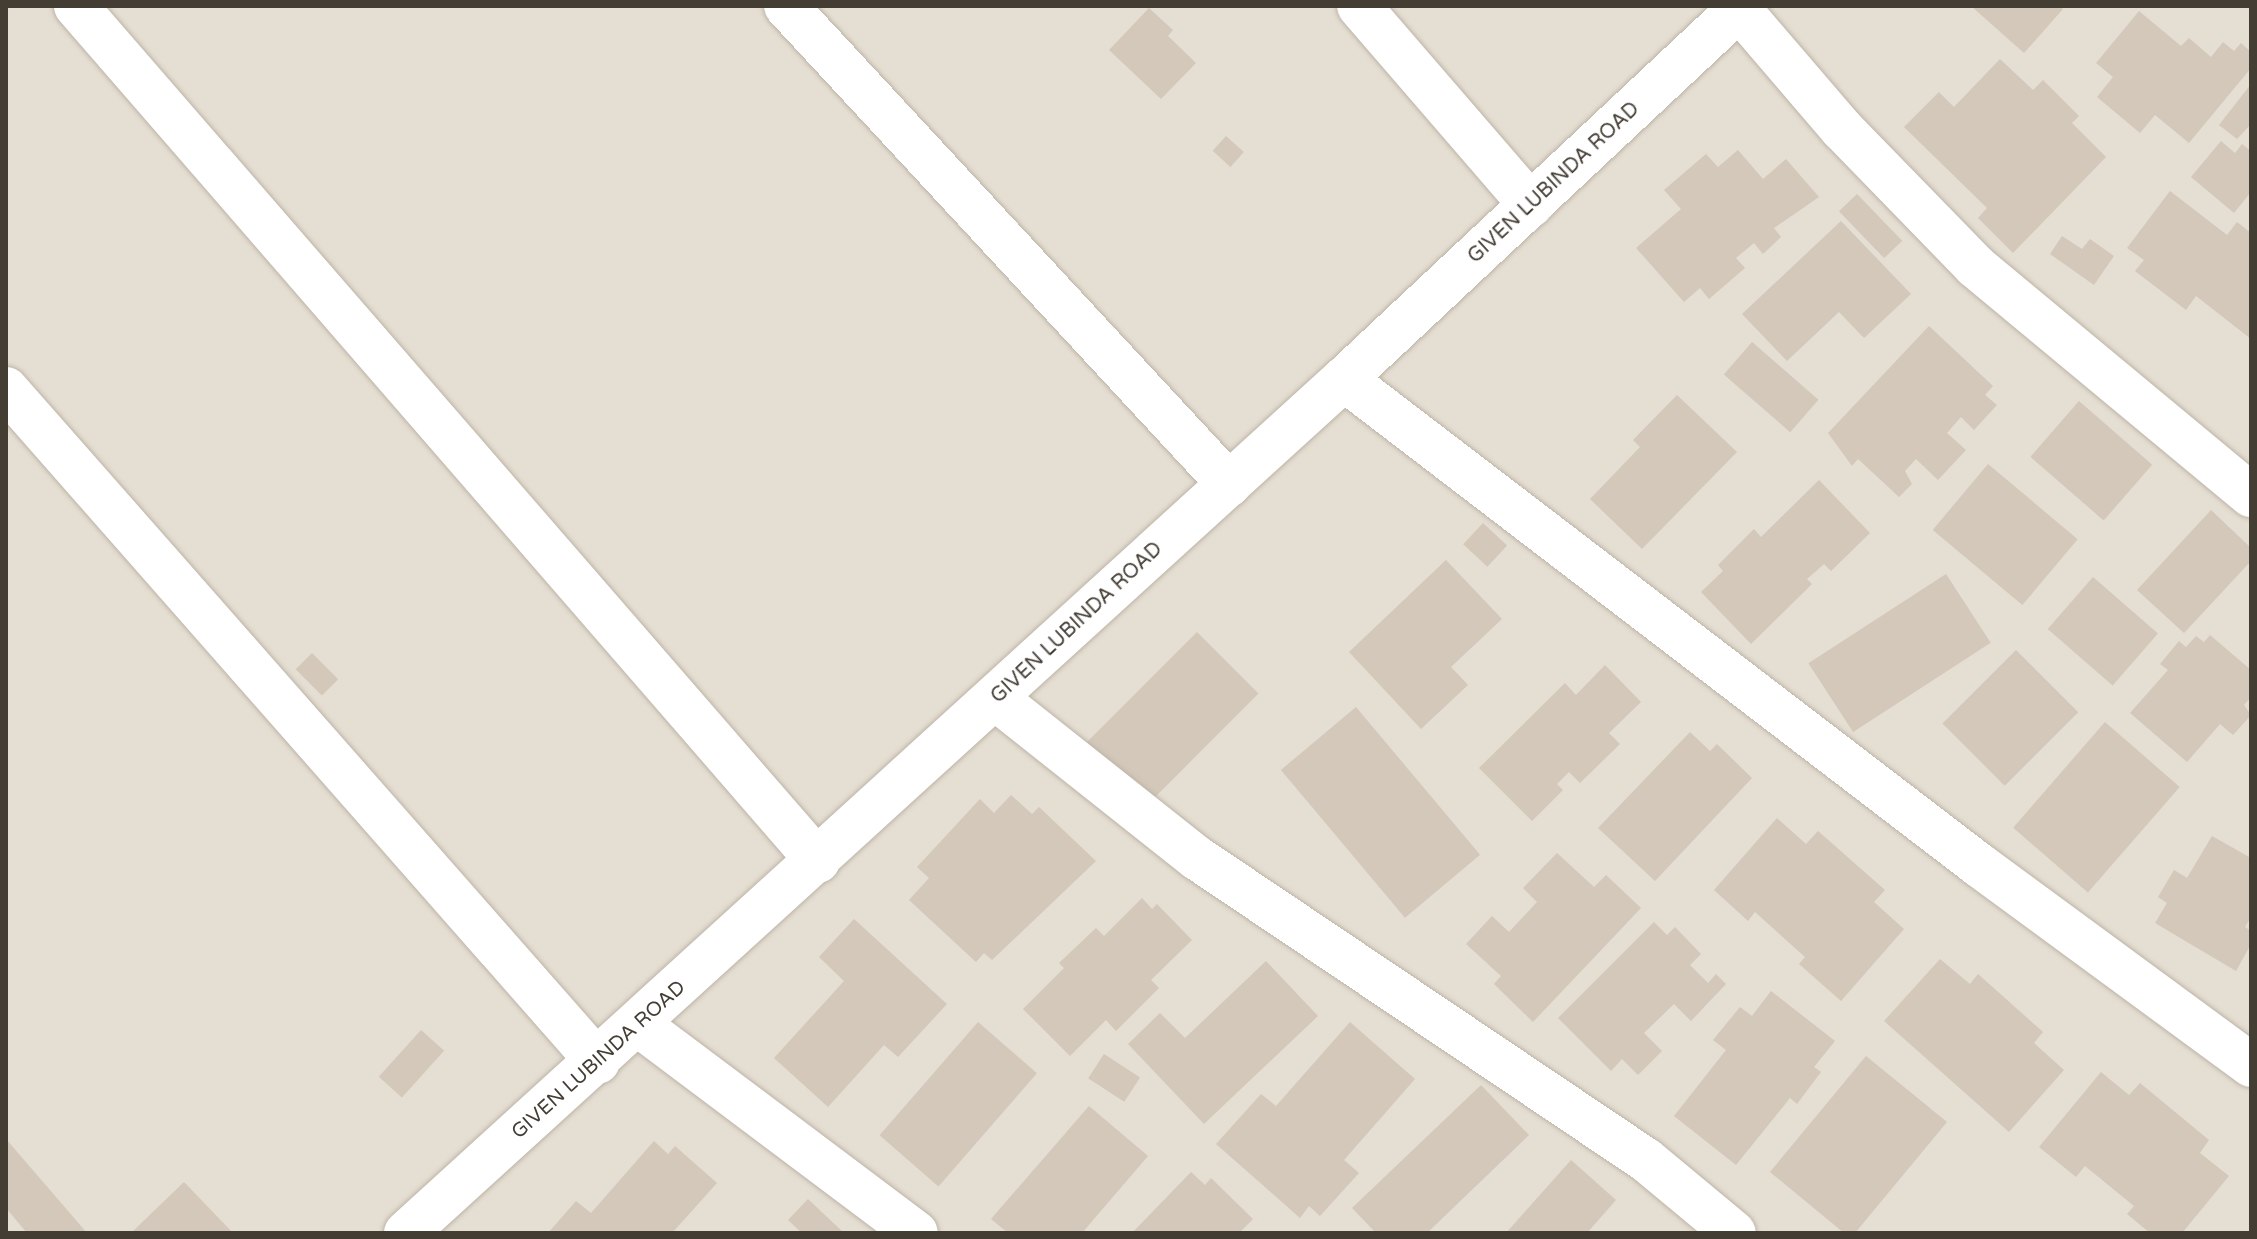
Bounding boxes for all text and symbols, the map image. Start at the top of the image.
street label: GIVEN LUBINDA ROAD [1463,97,1645,269]
street label: GIVEN LUBINDA ROAD [986,537,1168,709]
street label: GIVEN LUBINDA ROAD [507,976,691,1144]

